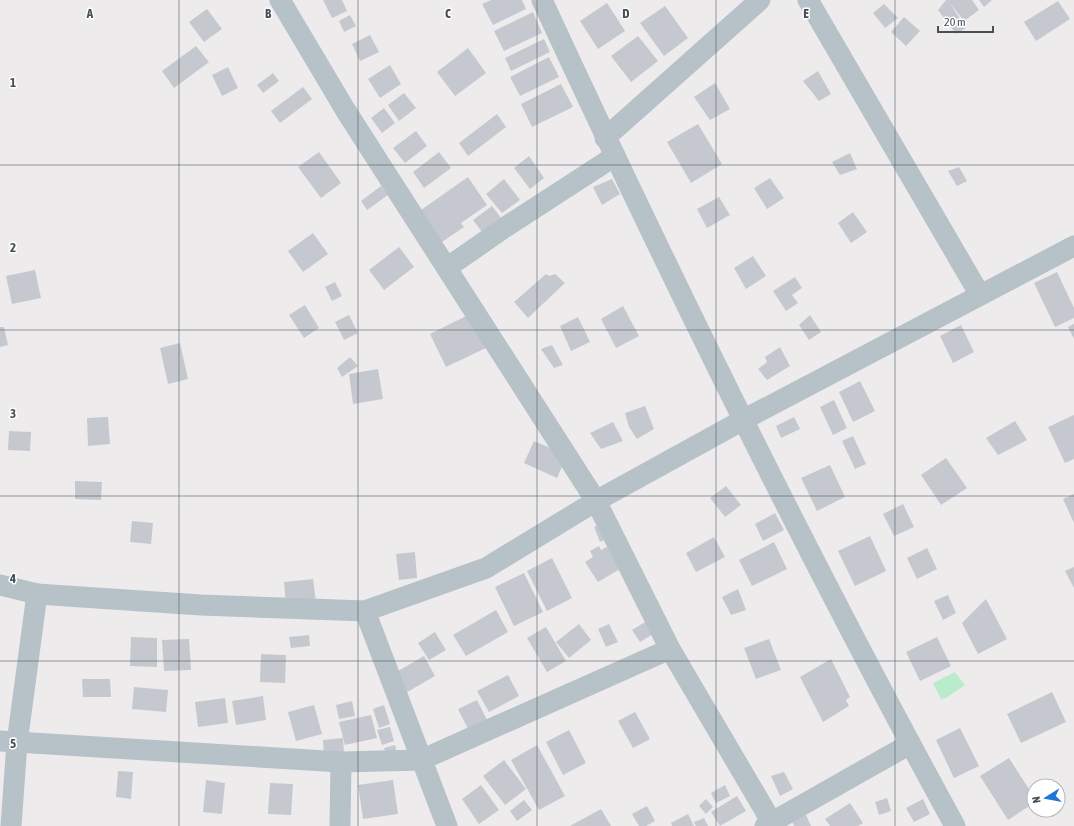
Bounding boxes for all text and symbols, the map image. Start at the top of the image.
text: A [86,6,94,21]
text: B [265,6,272,21]
text: C [445,6,451,21]
text: D [622,6,630,21]
text: E [803,6,809,21]
scale bar [938,8,993,34]
text: 20 m [944,15,966,29]
text: 1 [10,75,16,90]
text: 2 [10,240,16,255]
text: 3 [10,406,16,421]
text: 4 [9,571,16,586]
text: 5 [10,736,16,751]
north arrow [1026,778,1066,818]
text: N [1030,796,1043,804]

